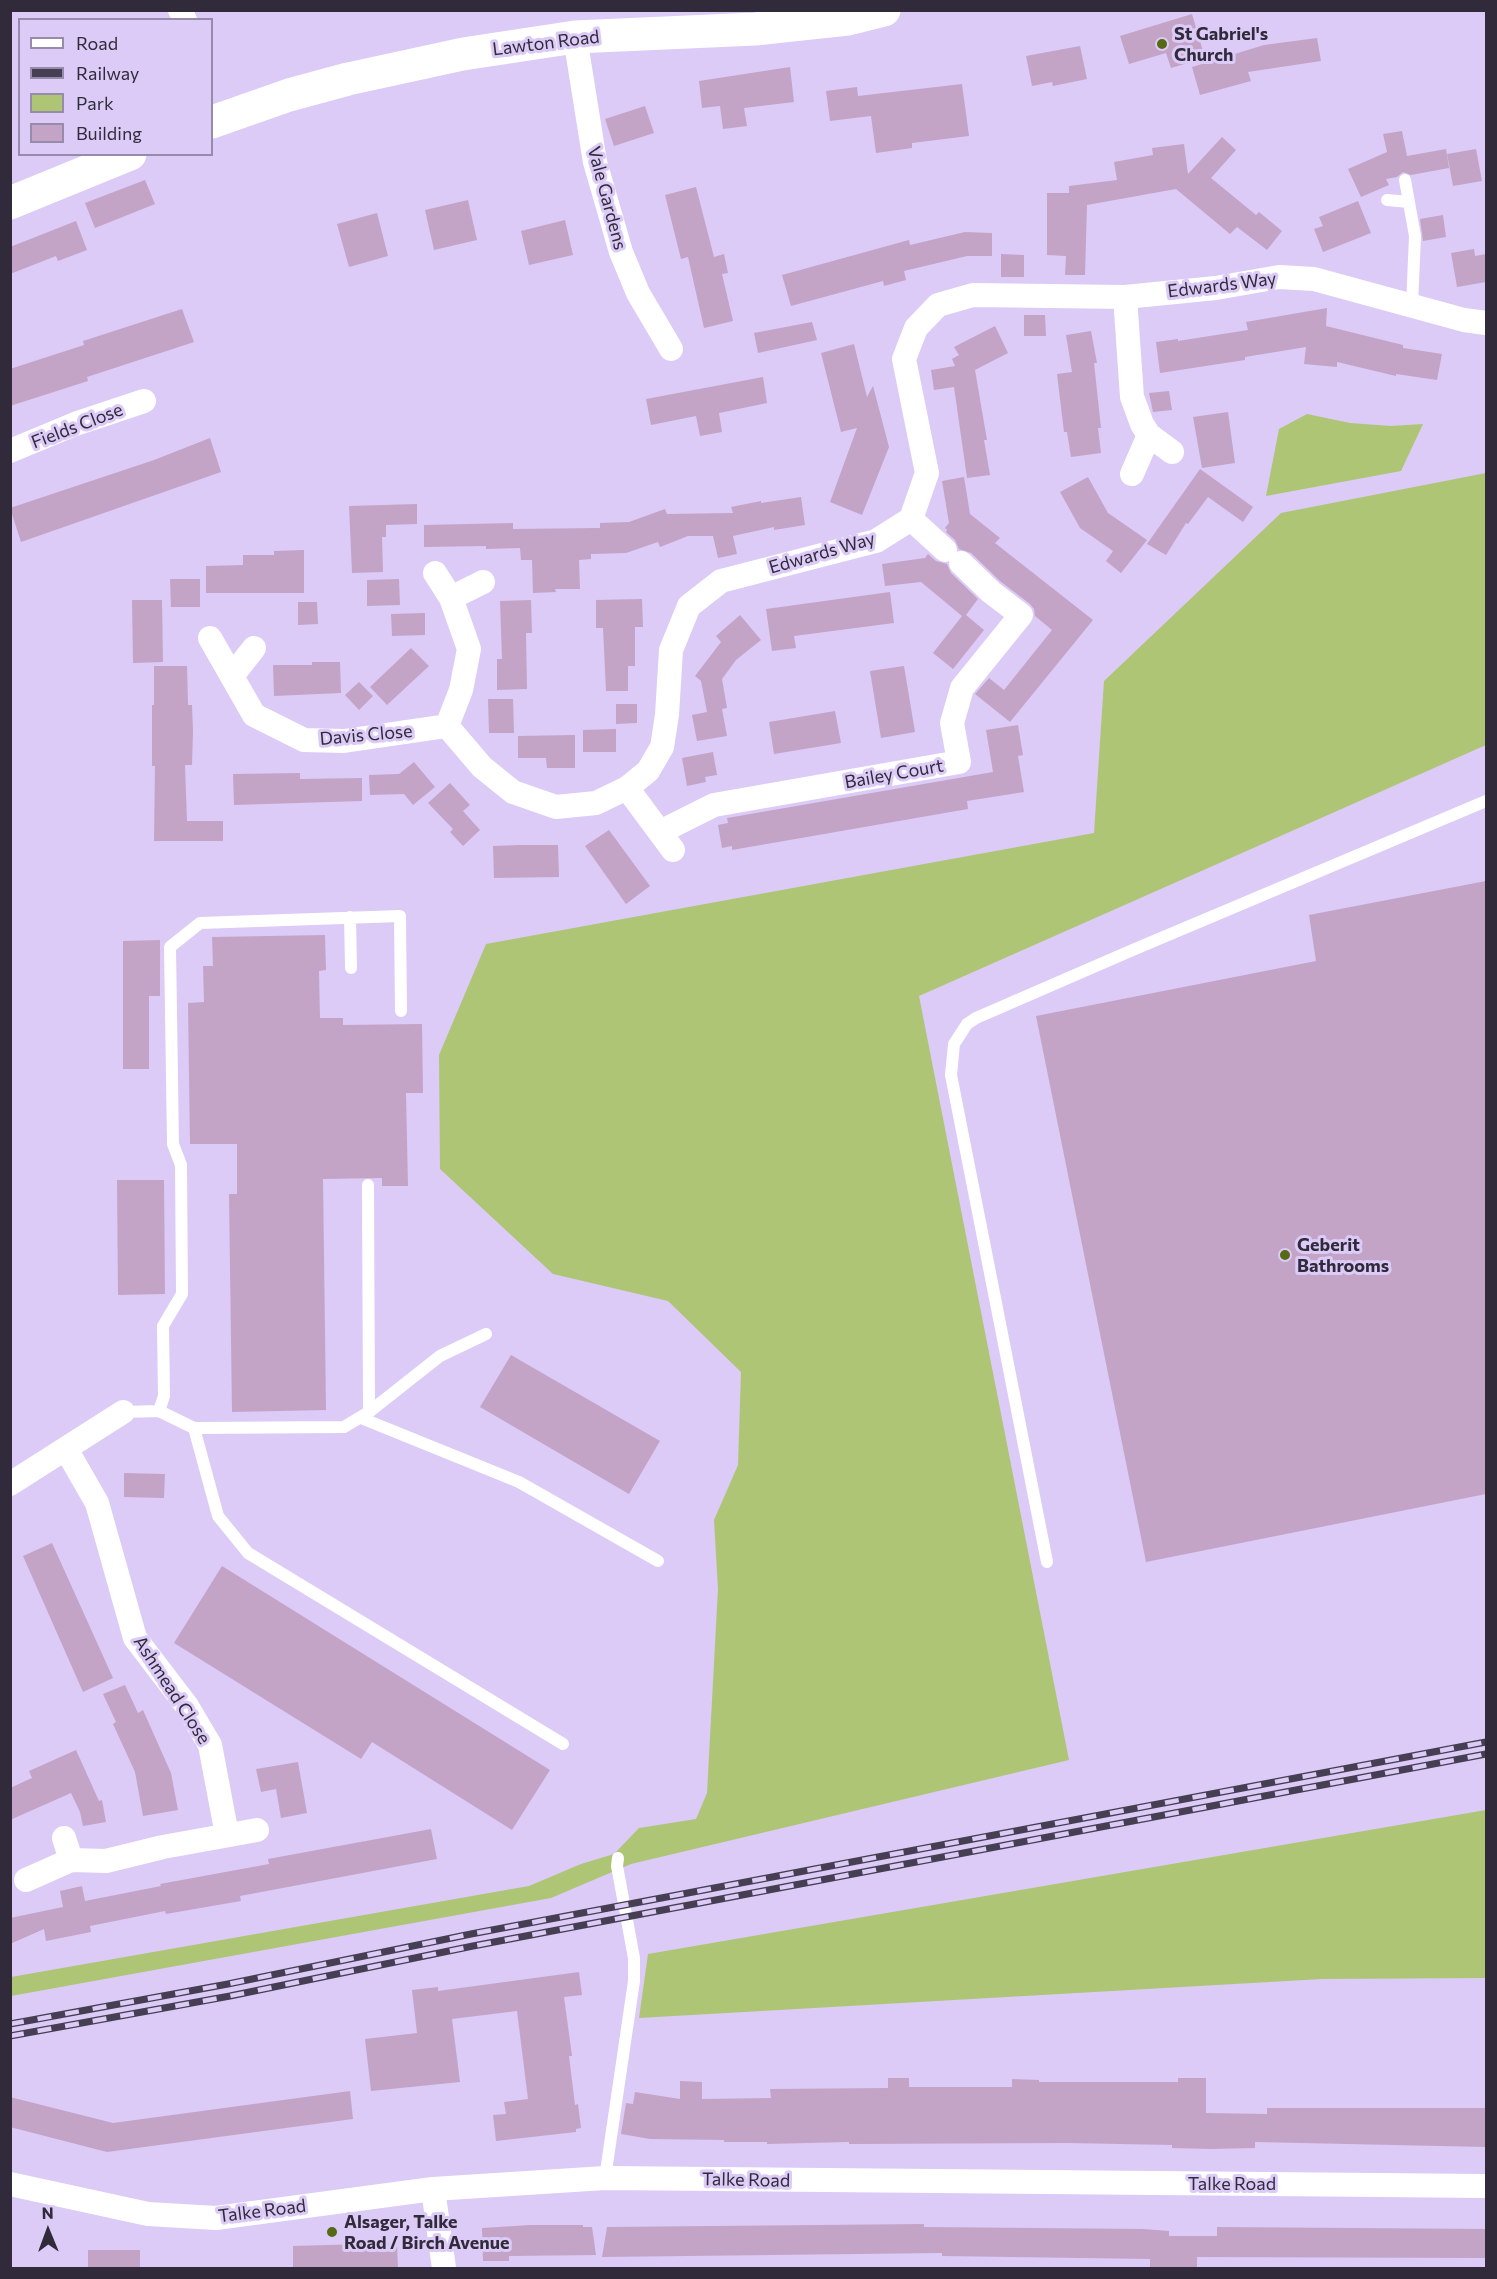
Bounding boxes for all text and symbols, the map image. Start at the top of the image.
legend [18,18,213,156]
place label: St Gabriel's Church [1174,23,1268,66]
street label: Lawton Road [491,26,601,60]
text: Road [76,32,118,54]
marker: St Gabriel's Church [1155,37,1169,51]
text: Railway [76,62,139,84]
text: Park [76,92,114,114]
text: Building [76,122,142,144]
street label: Vale Gardens [583,144,631,252]
street label: Edwards Way [1166,268,1278,302]
street label: Fields Close [28,399,126,453]
street label: Edwards Way [766,528,878,578]
street label: Davis Close [319,720,413,750]
street label: Bailey Court [843,755,945,793]
place label: Geberit Bathrooms [1297,1234,1389,1276]
marker: Geberit Bathrooms [1278,1248,1292,1262]
street label: Ashmead Close [129,1632,215,1748]
street label: Talke Road [702,2168,790,2192]
street label: Talke Road [1188,2173,1276,2195]
street label: Talke Road [217,2195,307,2227]
north arrow [18,2201,78,2261]
text: N [42,2203,54,2222]
place label: Alsager, Talke Road / Birch Avenue [344,2211,509,2254]
marker: Alsager, Talke Road / Birch Avenue [325,2225,339,2239]

